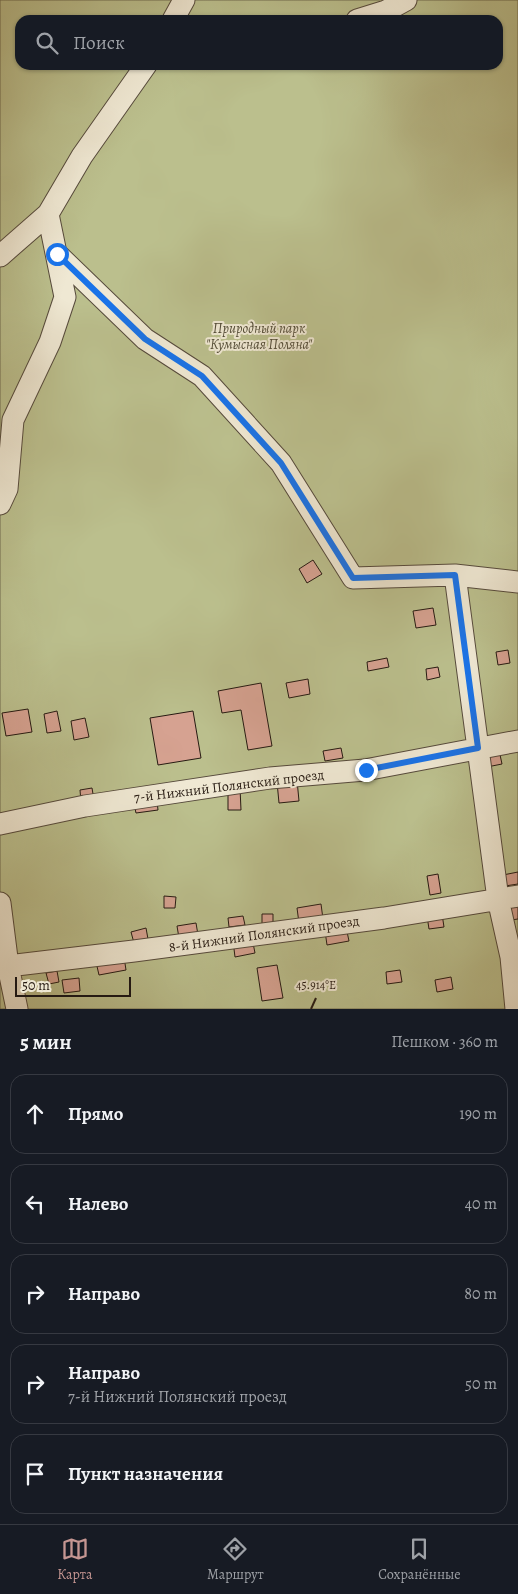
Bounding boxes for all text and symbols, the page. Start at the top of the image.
search box [15,15,503,70]
icon: search [33,29,61,57]
text: Поиск [73,30,125,56]
route start [46,243,69,266]
park label: Природный парк "Кумысная Поляна" [206,319,313,354]
route end [355,759,378,782]
street label: 7-й Нижний Полянский проезд [133,765,325,807]
street label: 8-й Нижний Полянский проезд [167,911,361,957]
scale bar [15,974,131,997]
text: 50 m [22,976,50,995]
text: 45.914°E [296,977,336,993]
text: 5 мин [20,1028,72,1056]
text: Пешком · 360 m [391,1031,498,1053]
icon: ahead [21,1100,49,1128]
text: Прямо [68,1101,123,1127]
text: 190 m [459,1103,497,1125]
icon: left [21,1190,49,1218]
text: Налево [68,1191,128,1217]
text: 40 m [465,1193,497,1215]
icon: right [21,1280,49,1308]
text: Направо [68,1281,140,1307]
text: 80 m [464,1283,497,1305]
text: Направо [68,1360,140,1386]
icon: right [21,1370,49,1398]
text: 50 m [465,1373,497,1395]
text: 7-й Нижний Полянский проезд [68,1386,287,1408]
icon: arrive [21,1460,49,1488]
text: Пункт назначения [68,1461,223,1487]
tab: Карта [57,1535,93,1584]
tab: Маршрут [207,1535,264,1584]
tab: Сохранённые [378,1535,461,1584]

